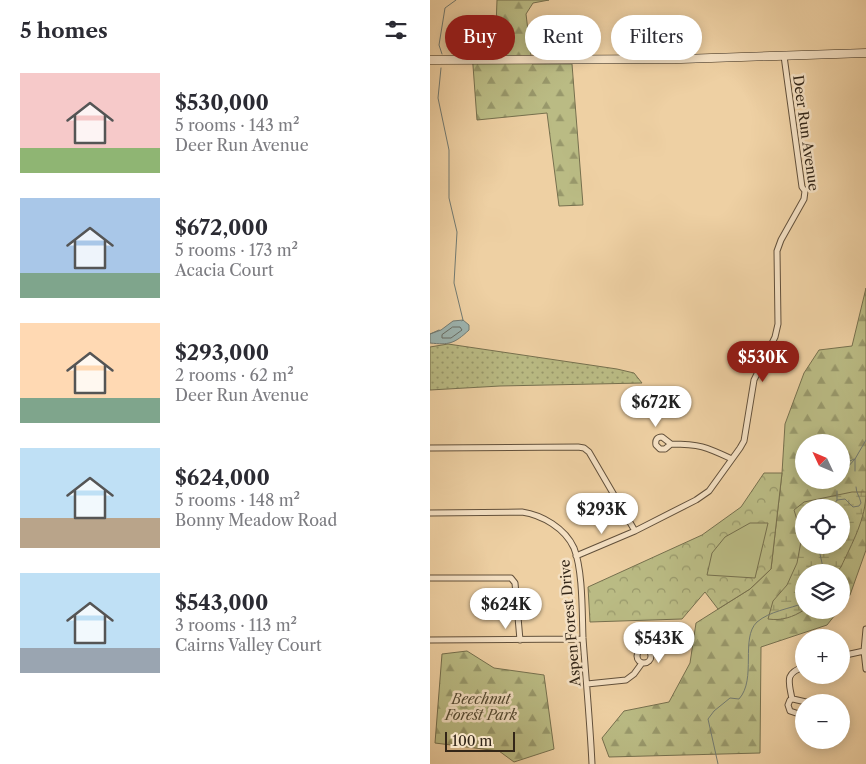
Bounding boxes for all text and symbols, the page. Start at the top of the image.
chip: Buy [445,15,515,60]
chip: Rent [525,15,601,60]
chip: Filters [611,15,702,60]
icon: filters [382,16,410,44]
text: 5 homes [20,18,108,43]
street label: Deer Run Avenue [789,74,823,192]
text: $530,000 [175,90,269,115]
icon: home [60,93,120,153]
text: 5 rooms · 143 m² [175,115,299,135]
text: Deer Run Avenue [175,135,309,155]
text: $672,000 [175,215,268,240]
icon: home [60,218,120,278]
text: 5 rooms · 173 m² [175,240,298,260]
text: Acacia Court [175,260,274,280]
text: $293,000 [175,340,269,365]
pin: $530K [728,340,798,383]
icon: home [60,343,120,403]
text: $530K [738,347,788,367]
text: 2 rooms · 62 m² [175,365,294,385]
text: Deer Run Avenue [175,385,309,405]
pin: $672K [621,386,691,428]
text: $672K [632,392,680,412]
north arrow [795,434,850,489]
map controls [795,434,850,749]
text: $624,000 [175,465,270,490]
icon: home [60,468,120,528]
text: 5 rooms · 148 m² [175,490,300,510]
pin: $293K [567,492,637,535]
text: $293K [577,499,627,519]
button: locate [795,499,850,554]
text: Bonny Meadow Road [175,510,337,530]
street label: Aspen Forest Drive [555,559,585,688]
button: layers [795,564,850,619]
pin: $624K [471,588,541,630]
text: $543,000 [175,590,268,615]
icon: home [60,593,120,653]
text: $624K [481,594,531,614]
text: 3 rooms · 113 m² [175,615,297,635]
pin: $543K [624,622,694,664]
text: $543K [634,628,684,648]
button: + [795,629,850,684]
text: Cairns Valley Court [175,635,322,655]
park label: Beechnut Forest Park [444,690,518,724]
button: − [795,694,850,749]
scale bar [445,729,515,752]
text: 100 m [452,732,492,750]

